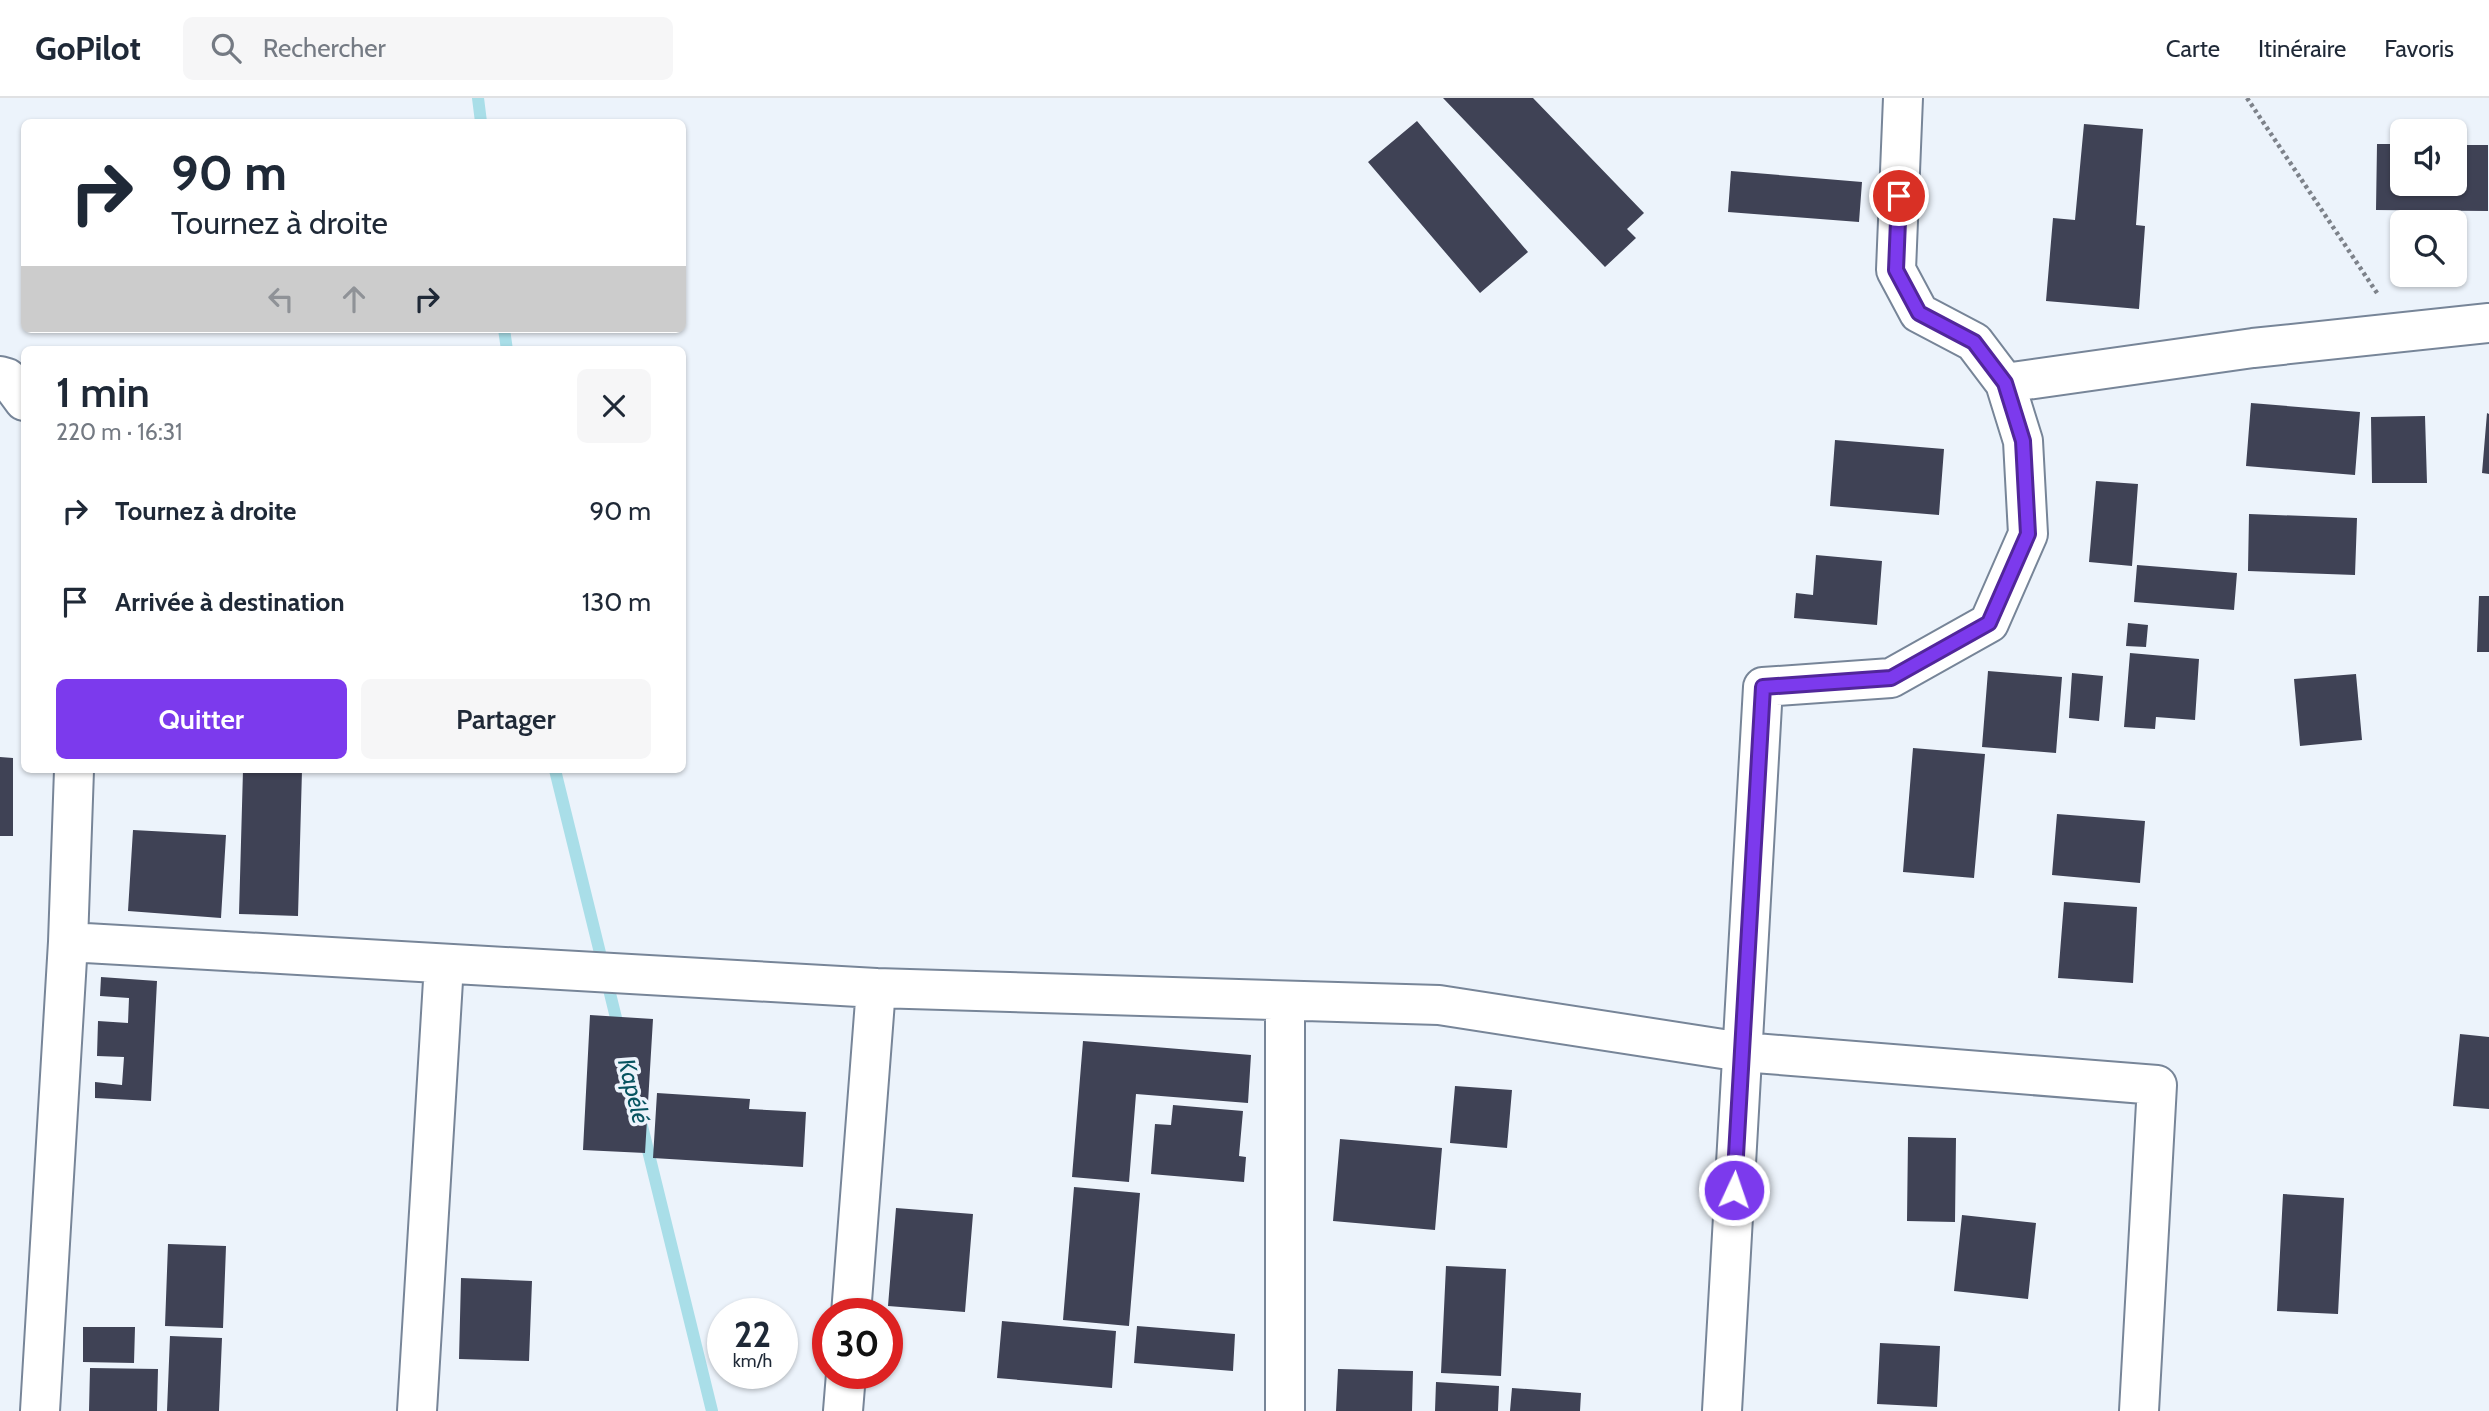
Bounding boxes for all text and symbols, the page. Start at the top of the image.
search box [183,17,673,80]
text: GoPilot [35,28,141,68]
icon: search [207,29,245,67]
text: Rechercher [263,32,386,64]
text: Carte [2166,34,2220,63]
text: Itinéraire [2258,34,2346,63]
text: Favoris [2384,34,2454,63]
map controls [2390,119,2467,287]
button: sound [2390,119,2467,196]
text: 90 m [171,143,287,202]
icon: right [56,147,147,238]
pin [1869,166,1929,226]
icon: arrive [1880,177,1918,215]
text: Tournez à droite [171,203,388,242]
button: search [2390,210,2467,287]
icon: left [262,280,300,318]
icon: ahead [335,280,373,318]
icon: right [408,280,446,318]
text: 1 min [56,366,150,418]
button: close [577,369,651,443]
text: 220 m · 16:31 [56,418,183,446]
icon: right [56,492,94,530]
text: Tournez à droite [115,495,297,527]
text: 90 m [589,495,651,527]
icon: arrive [56,583,94,621]
text: Arrivée à destination [115,586,345,618]
text: 130 m [582,586,651,618]
button: Quitter [56,679,347,759]
button: Partager [361,679,651,759]
water label: Kapélé [612,1056,656,1126]
position arrow [1697,1153,1771,1227]
speed limit sign: 30 [812,1298,903,1389]
text: 22 [734,1313,771,1356]
text: km/h [733,1350,772,1372]

